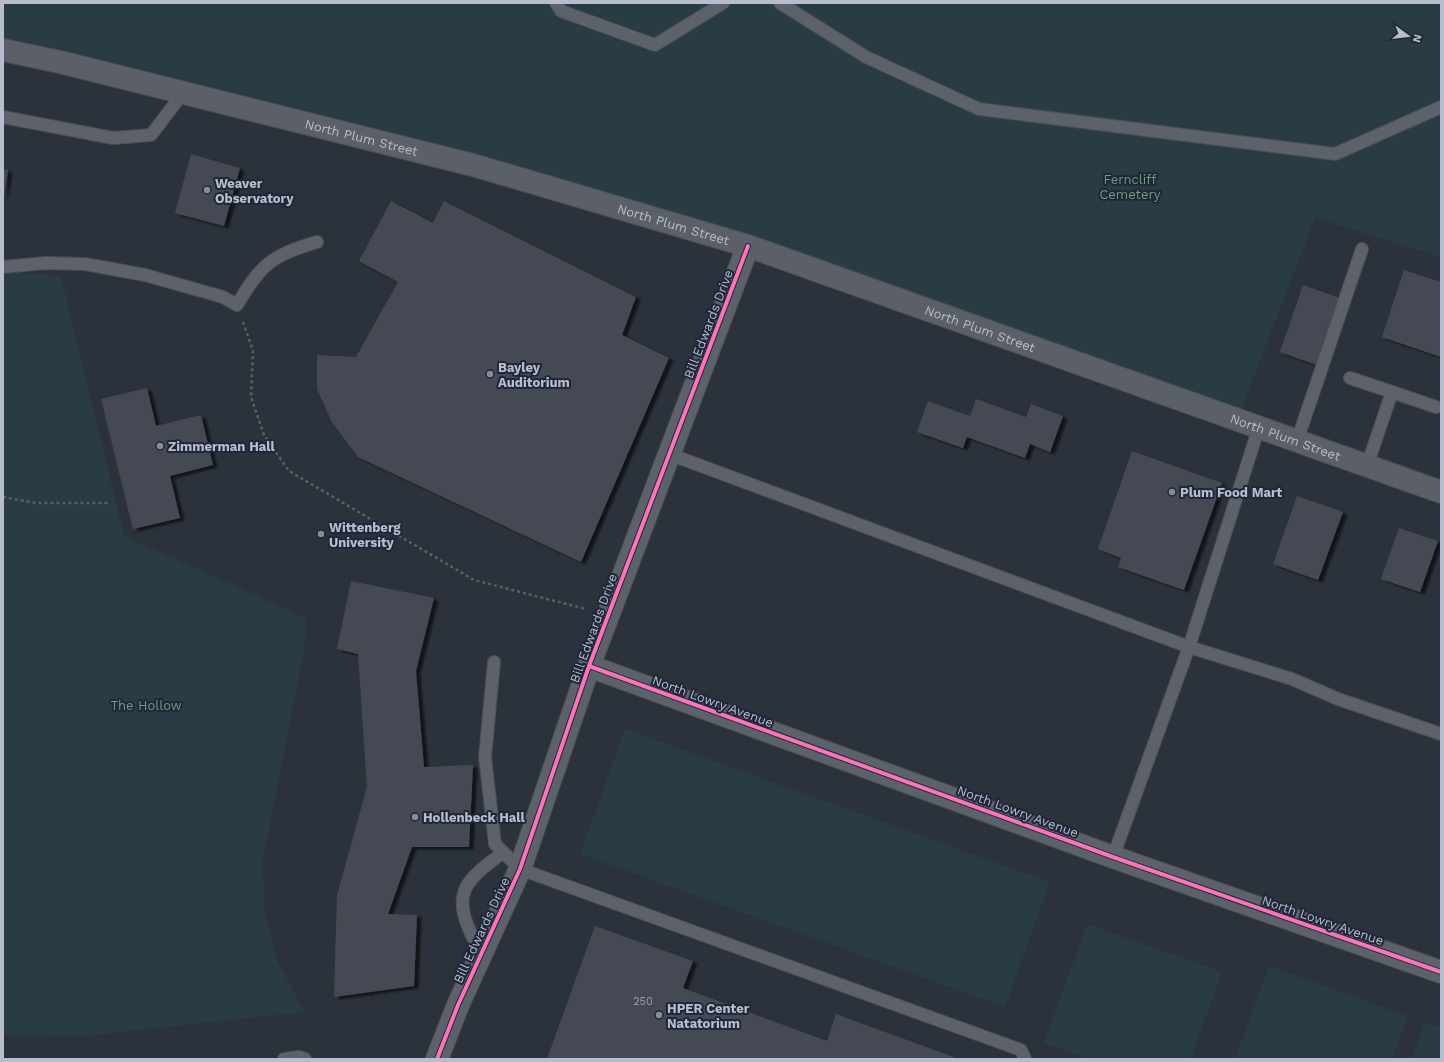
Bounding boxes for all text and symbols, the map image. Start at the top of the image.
north arrow [1388,16,1428,56]
text: N [1410,33,1425,44]
street label: North Plum Street [303,116,420,159]
park label: Ferncliff Cemetery [1099,172,1161,202]
place label: Weaver Observatory [215,176,294,206]
marker: Weaver Observatory [202,185,212,195]
street label: North Plum Street [616,201,732,248]
street label: Bill Edwards Drive [681,268,736,381]
street label: North Plum Street [923,302,1038,356]
place label: Bayley Auditorium [498,360,570,390]
marker: Bayley Auditorium [485,369,495,379]
street label: North Plum Street [1228,411,1343,464]
place label: Zimmerman Hall [168,439,276,454]
marker: Zimmerman Hall [155,441,165,451]
place label: Plum Food Mart [1180,485,1282,500]
marker: Plum Food Mart [1167,487,1177,497]
place label: Wittenberg University [329,520,401,550]
marker: Wittenberg University [316,529,326,539]
street label: Bill Edwards Drive [567,572,620,685]
street label: North Lowry Avenue [650,673,775,730]
park label: The Hollow [110,698,182,713]
street label: North Lowry Avenue [955,783,1080,840]
place label: Hollenbeck Hall [423,810,526,825]
marker: Hollenbeck Hall [410,812,420,822]
street label: Bill Edwards Drive [450,875,513,986]
street label: North Lowry Avenue [1260,893,1386,948]
house number: 250 [633,995,653,1008]
place label: HPER Center Natatorium [667,1001,750,1031]
marker: HPER Center Natatorium [654,1010,664,1020]

